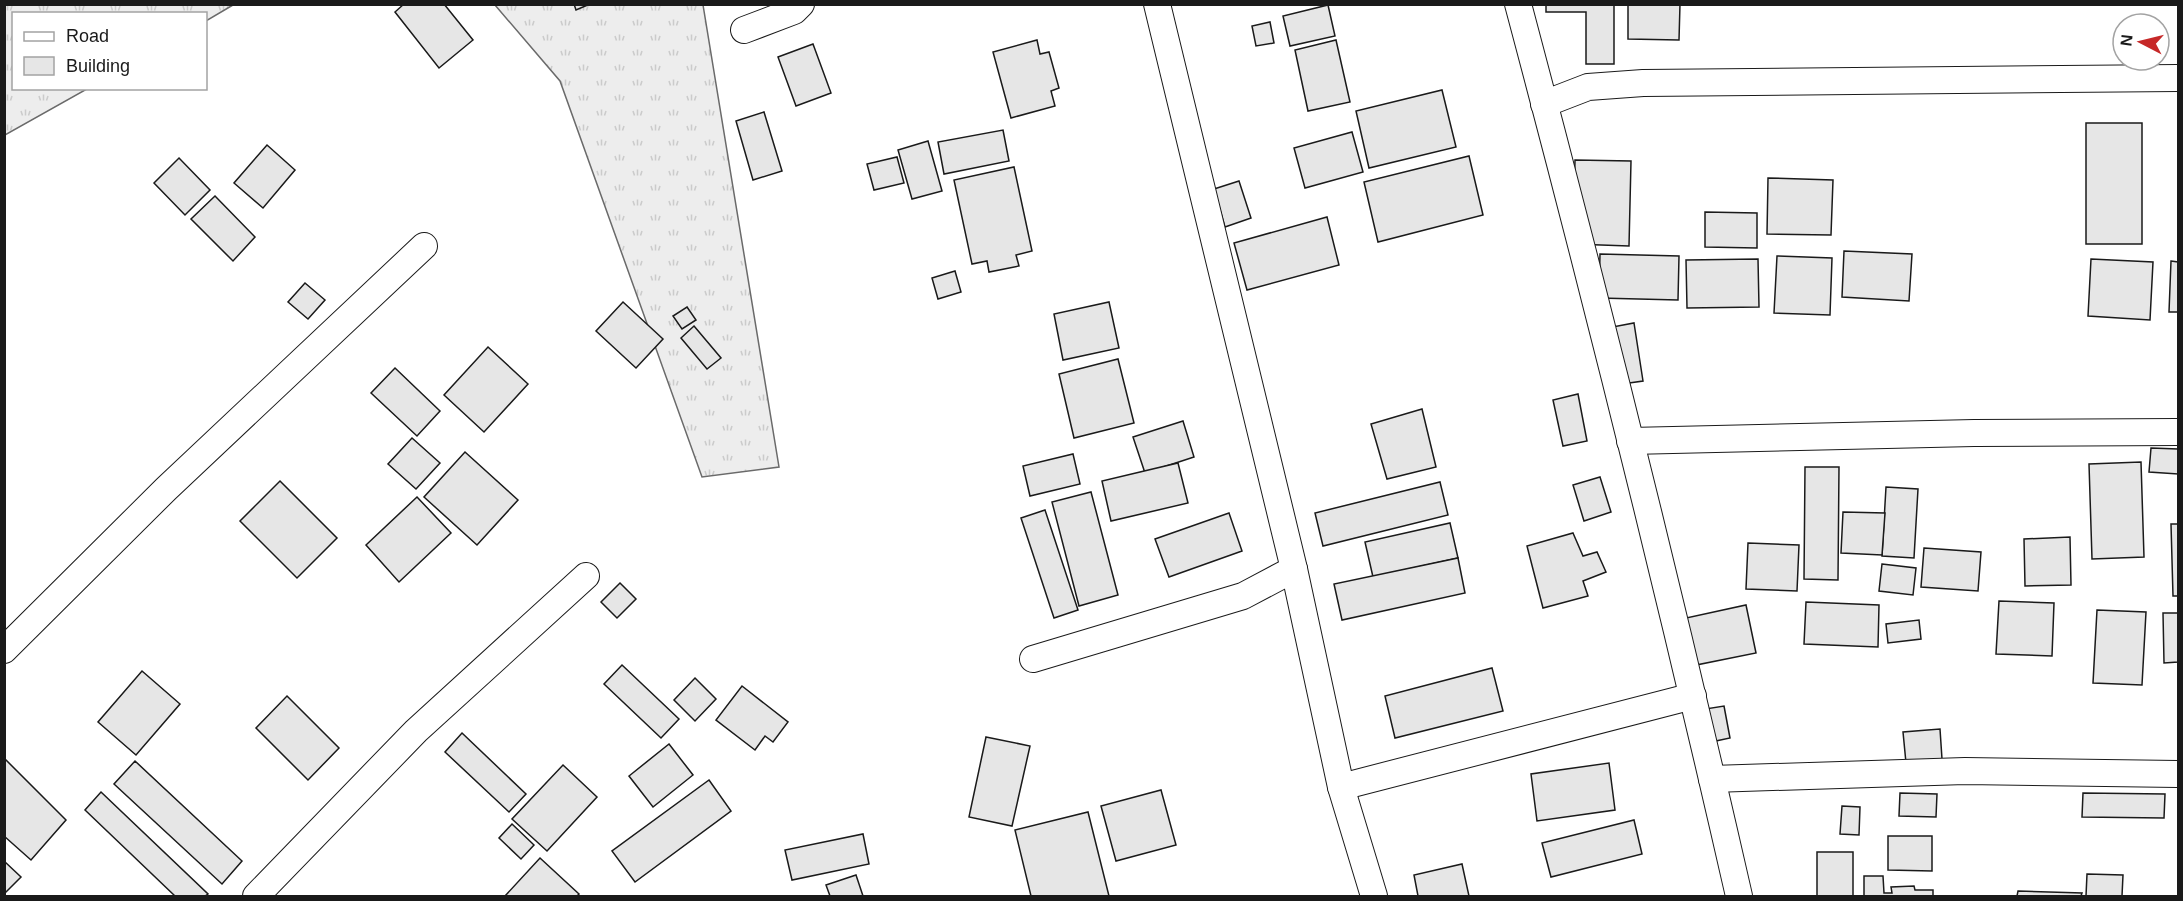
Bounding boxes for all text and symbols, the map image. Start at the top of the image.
legend [12,12,207,90]
north arrow [2111,12,2171,72]
text: Road [66,26,109,46]
text: N [2117,33,2136,47]
text: Building [66,56,130,76]

